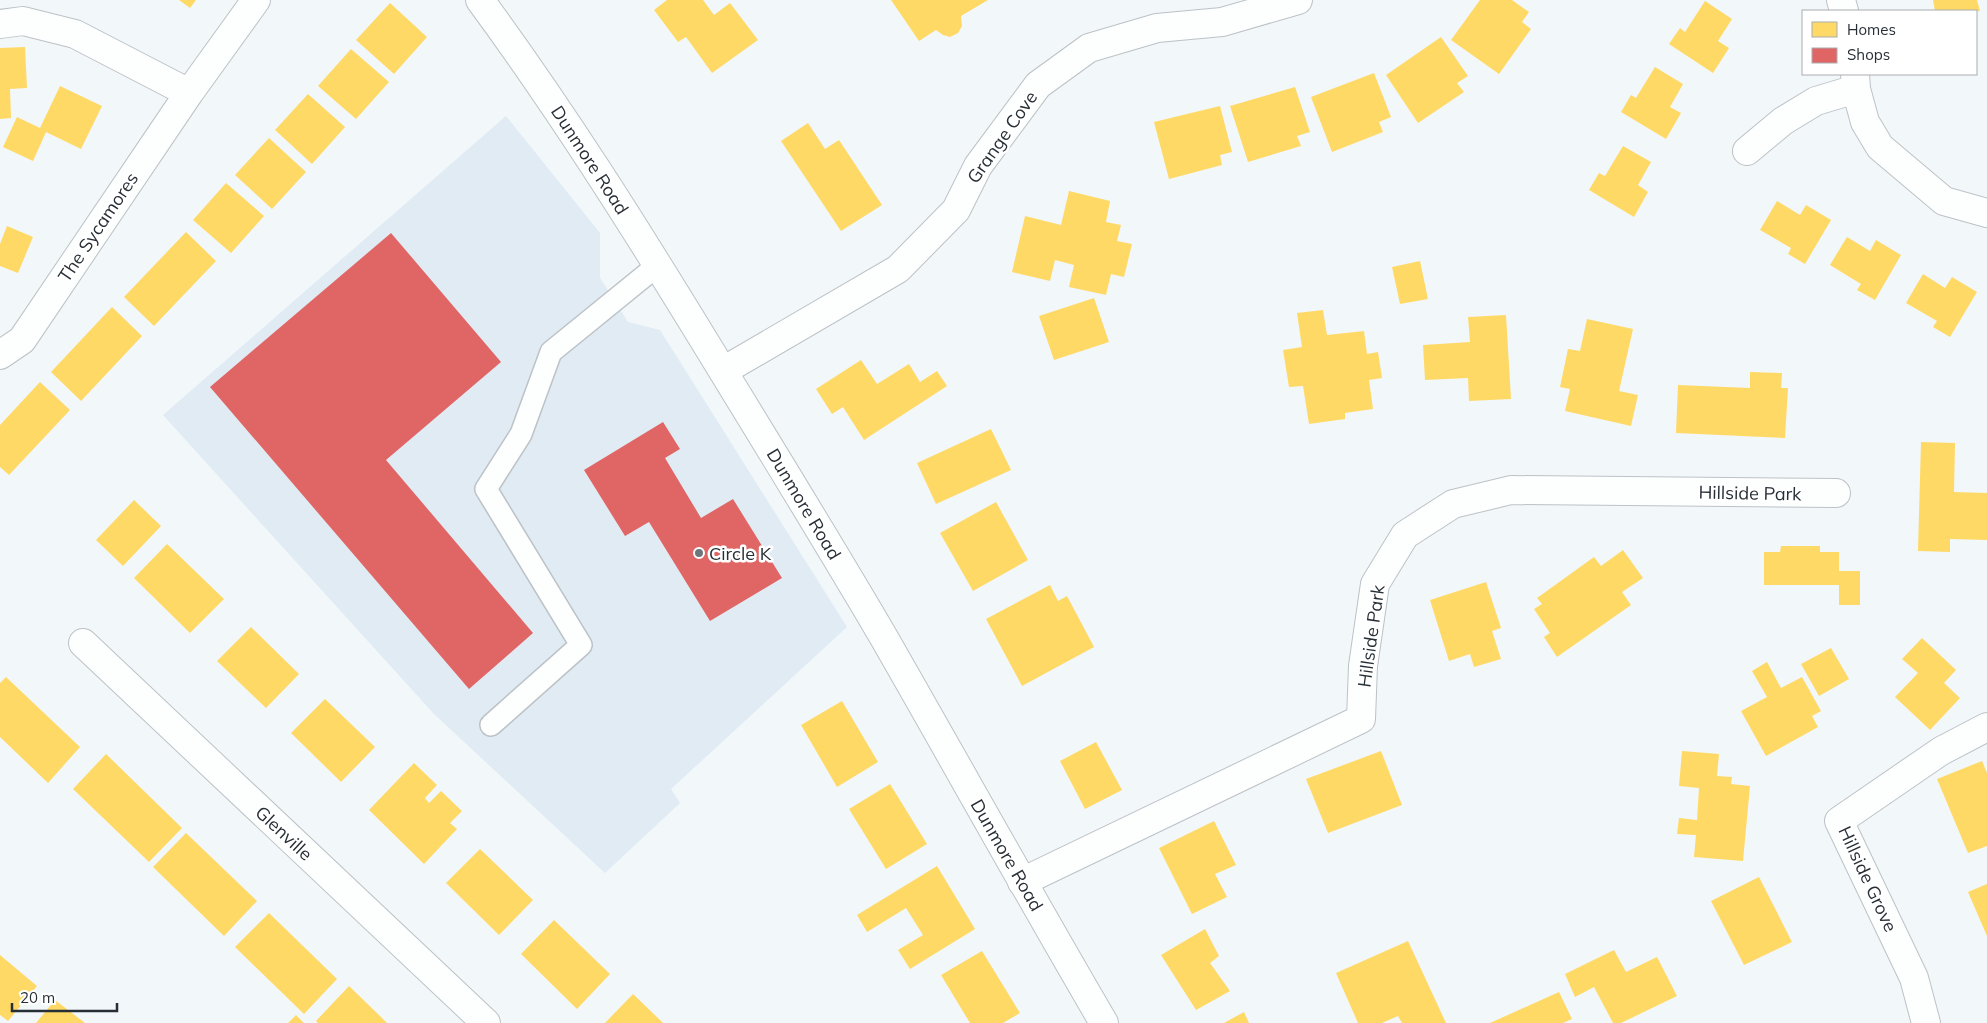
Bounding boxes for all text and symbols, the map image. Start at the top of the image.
legend [1802,10,1977,75]
text: Homes [1847,20,1896,39]
text: Shops [1847,45,1890,64]
street label: Grange Cove [962,86,1042,188]
street label: Dunmore Road [546,101,634,219]
street label: The Sycamores [53,168,143,286]
street label: Dunmore Road [762,444,846,564]
street label: Hillside Park [1698,481,1802,505]
place label: Circle K [709,542,772,565]
marker: Circle K [693,547,705,559]
street label: Hillside Park [1352,583,1390,689]
street label: Dunmore Road [966,795,1048,915]
street label: Glenville [251,801,317,865]
street label: Hillside Grove [1833,822,1903,936]
scale bar [12,980,118,1012]
text: 20 m [20,988,55,1007]

